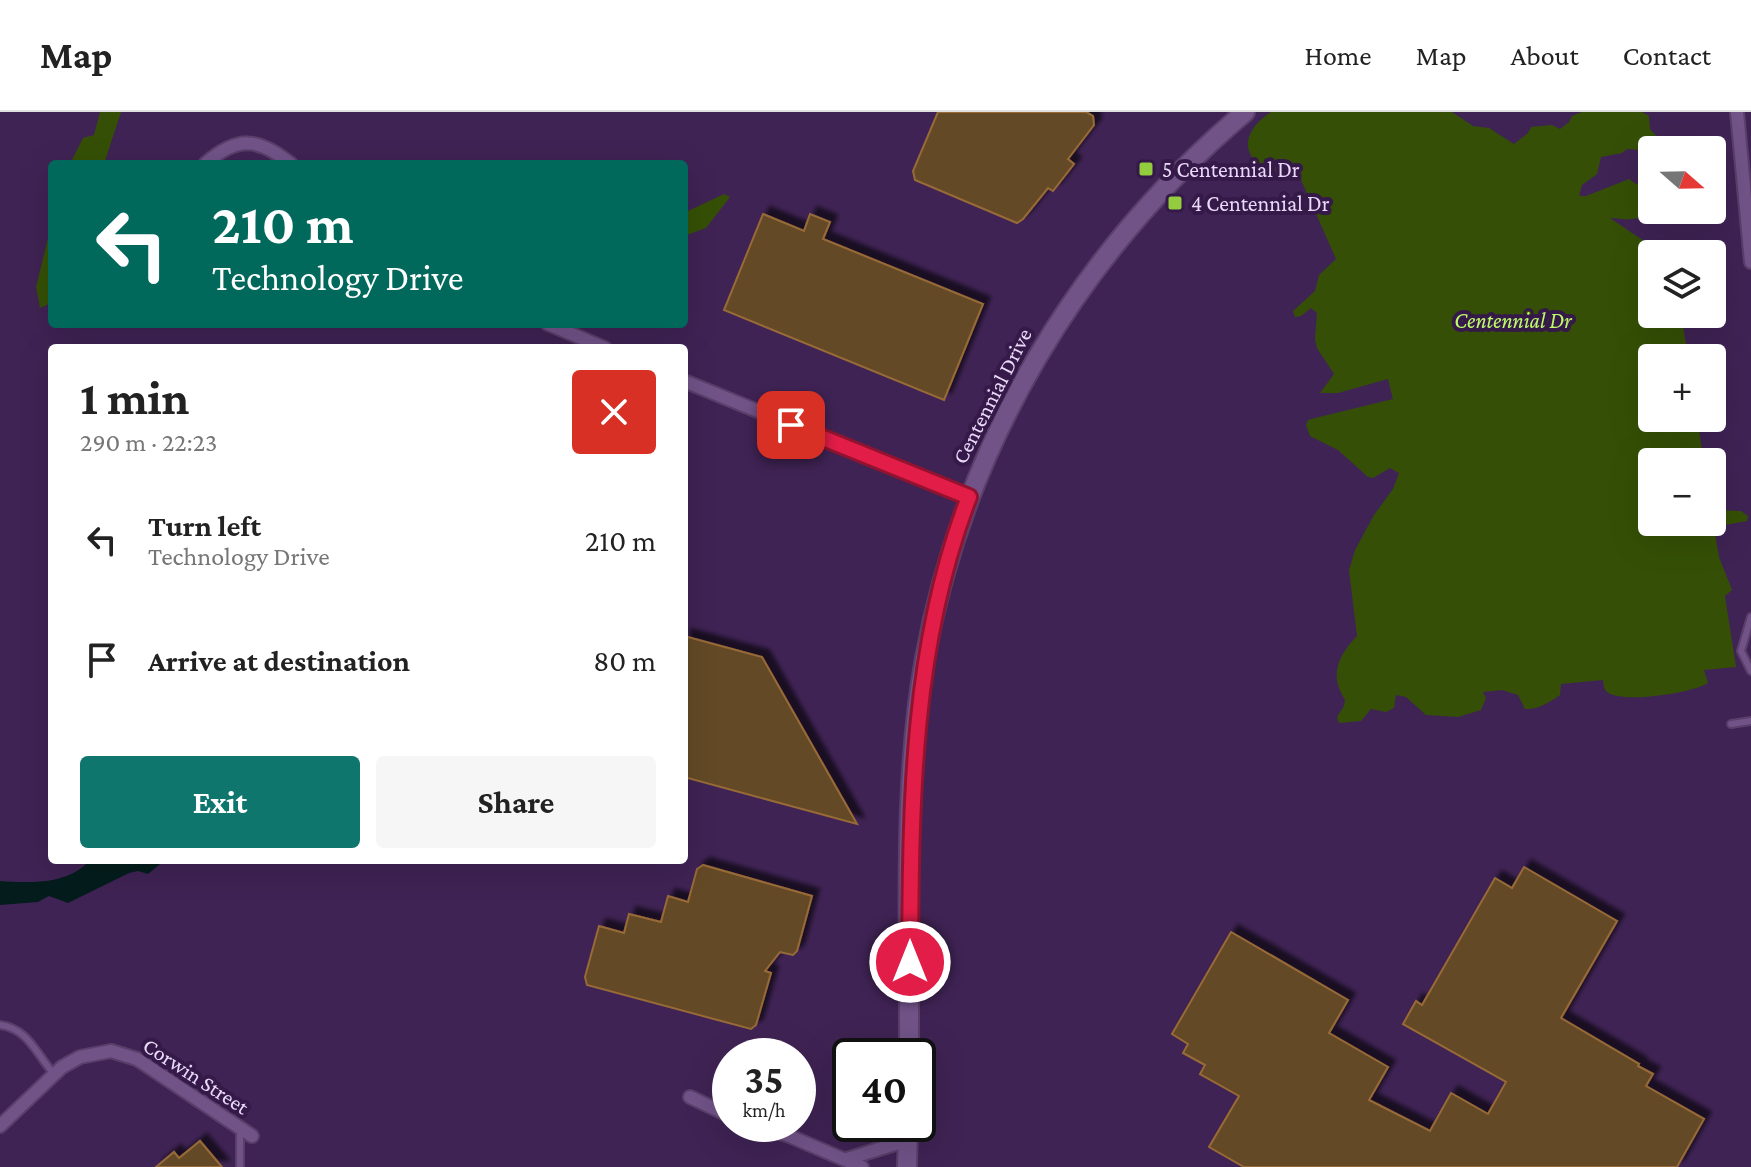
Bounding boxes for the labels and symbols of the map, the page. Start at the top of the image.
north arrow [1638,136,1726,224]
place label: 5 Centennial Dr [1162,157,1300,182]
marker: 5 Centennial Dr [1137,160,1155,178]
place label: 4 Centennial Dr [1191,191,1330,216]
marker: 4 Centennial Dr [1166,194,1184,212]
park label: Centennial Dr [1454,308,1573,333]
street label: Centennial Drive [947,324,1037,468]
pin [757,391,825,459]
position arrow [868,920,952,1004]
street label: Corwin Street [138,1033,254,1120]
speed limit sign: 40 [832,1038,936,1142]

